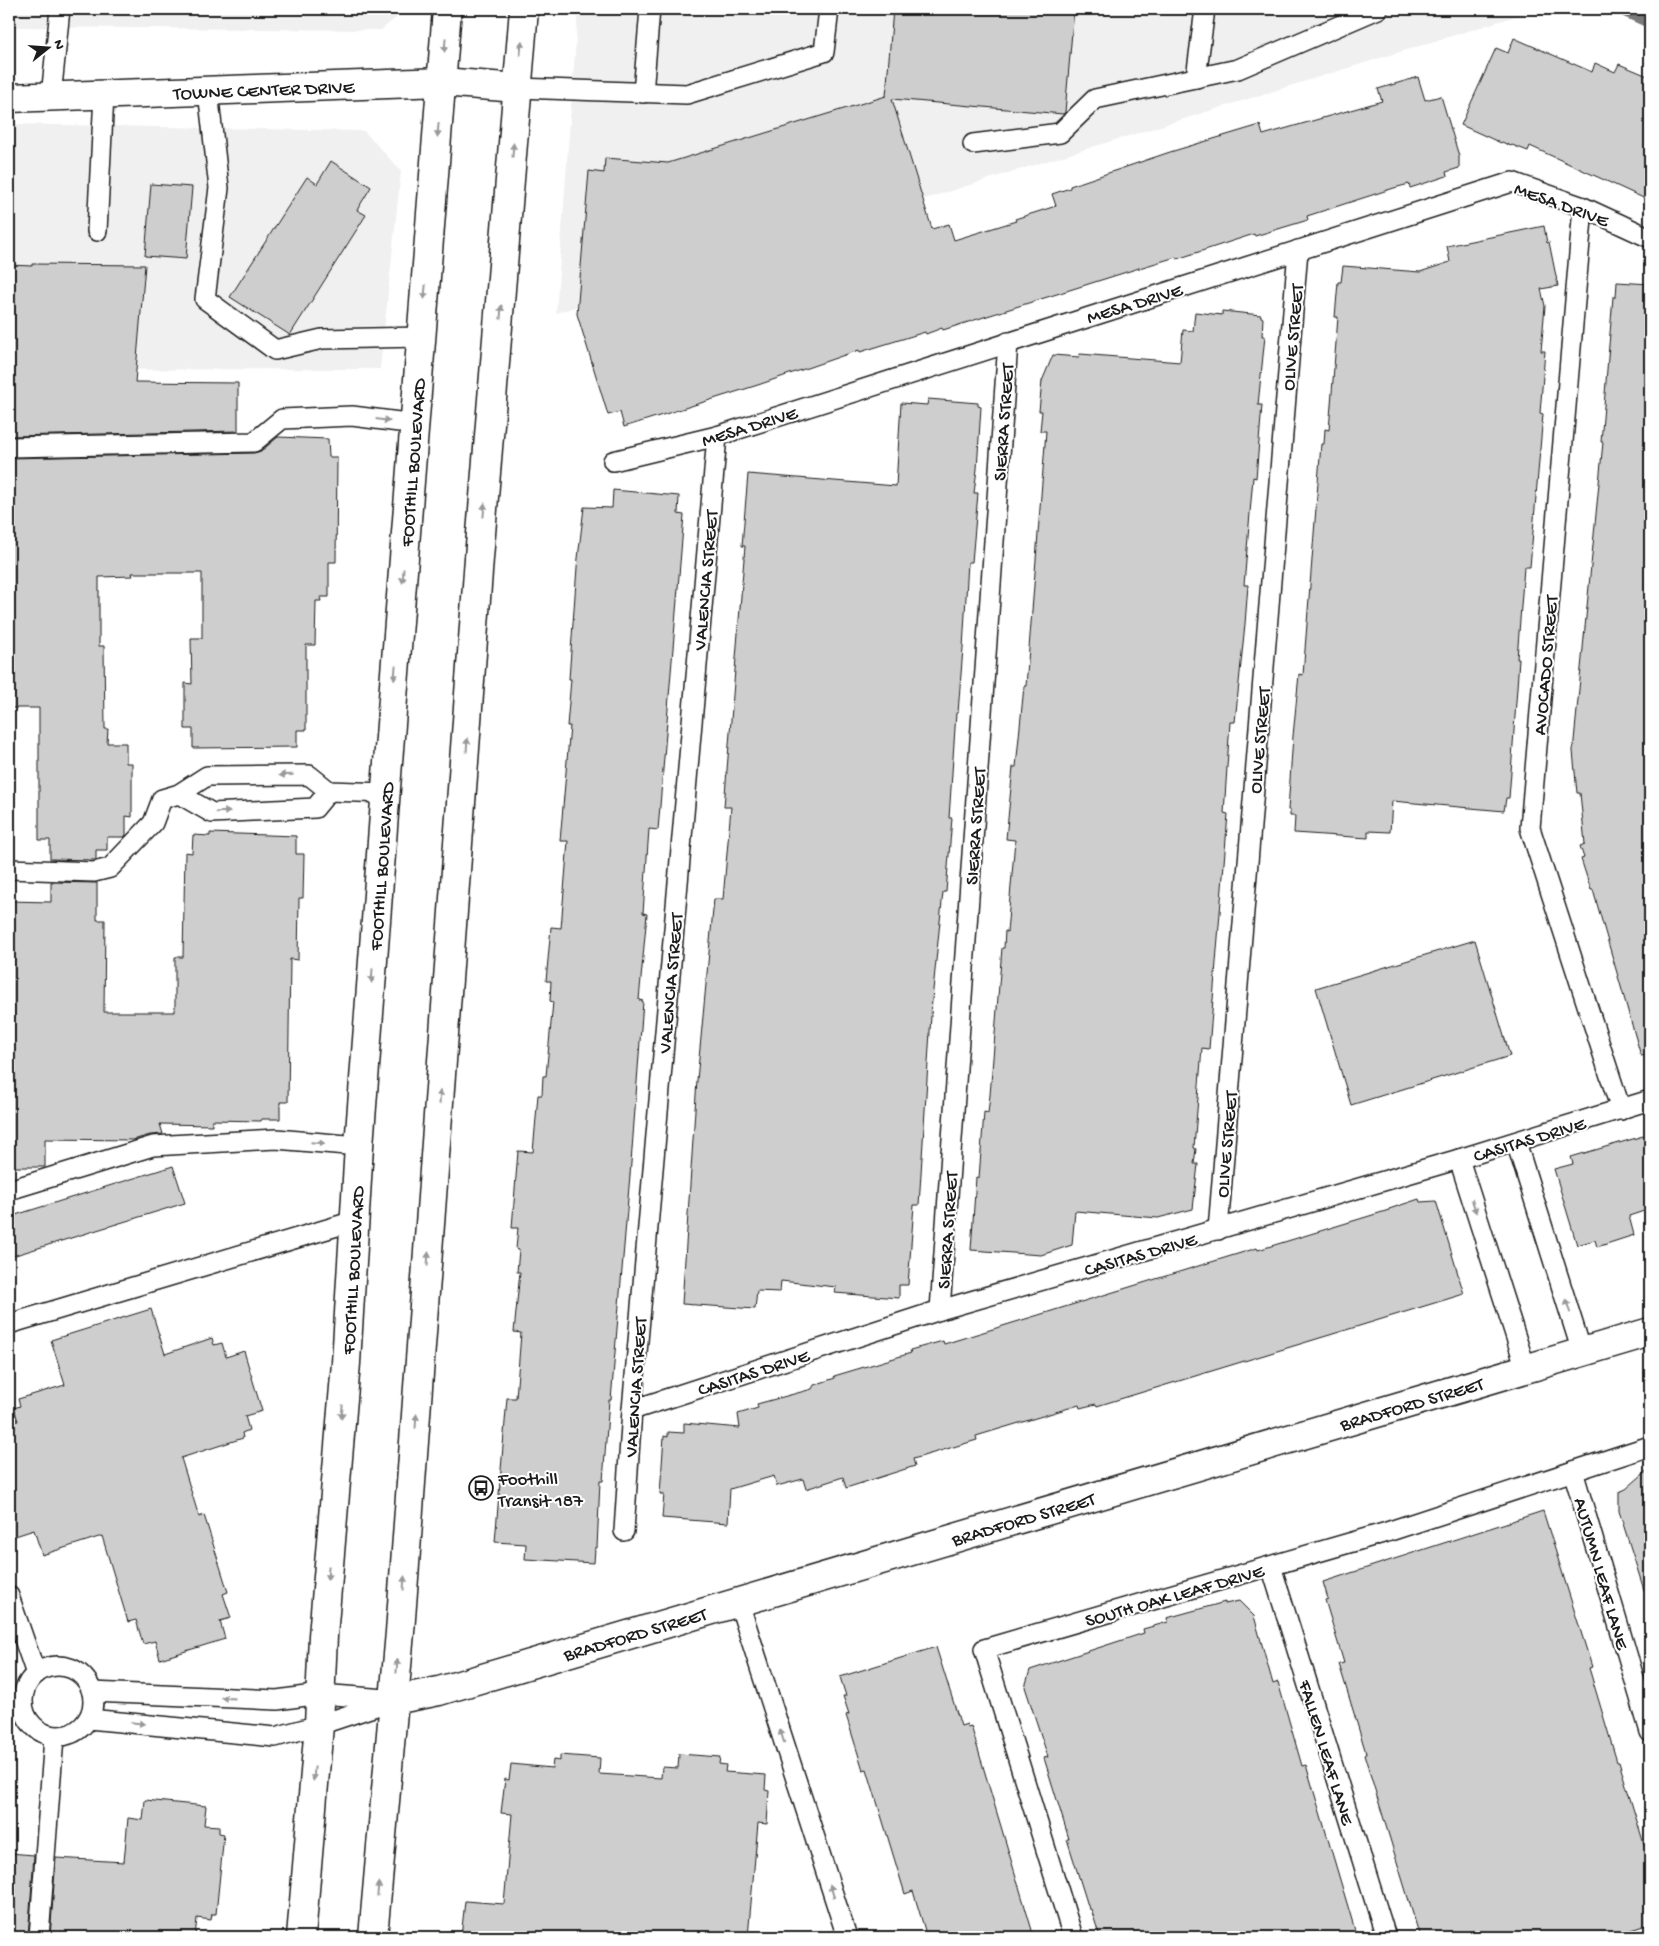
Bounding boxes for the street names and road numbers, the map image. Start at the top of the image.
street label: TOWNE CENTER DRIVE [172,77,356,107]
street label: MESA DRIVE [1510,179,1612,234]
street label: MESA DRIVE [1084,280,1187,331]
street label: OLIVE STREET [1278,282,1311,392]
street label: SIERRA STREET [990,362,1021,482]
street label: FOOTHILL BOULEVARD [397,377,433,549]
street label: MESA DRIVE [699,403,802,454]
street label: VALENCIA STREET [690,509,725,652]
street label: AVOCADO STREET [1530,594,1565,736]
street label: OLIVE STREET [1245,685,1278,795]
street label: SIERRA STREET [962,766,993,886]
street label: FOOTHILL BOULEVARD [366,781,401,952]
street label: VALENCIA STREET [655,912,690,1055]
street label: OLIVE STREET [1212,1089,1245,1199]
street label: CASITAS DRIVE [1471,1113,1590,1169]
street label: SIERRA STREET [934,1170,965,1290]
street label: FOOTHILL BOULEVARD [338,1185,372,1356]
street label: CASITAS DRIVE [1082,1229,1201,1283]
street label: VALENCIA STREET [621,1316,654,1459]
street label: CASITAS DRIVE [695,1345,814,1403]
street label: BRADFORD STREET [1337,1374,1487,1439]
street label: BRADFORD STREET [949,1489,1099,1554]
street label: AUTUMN LEAF LANE [1567,1495,1633,1654]
street label: SOUTH OAK LEAF DRIVE [1083,1560,1268,1634]
street label: BRADFORD STREET [560,1604,711,1669]
street label: FALLEN LEAF LANE [1291,1677,1358,1829]

